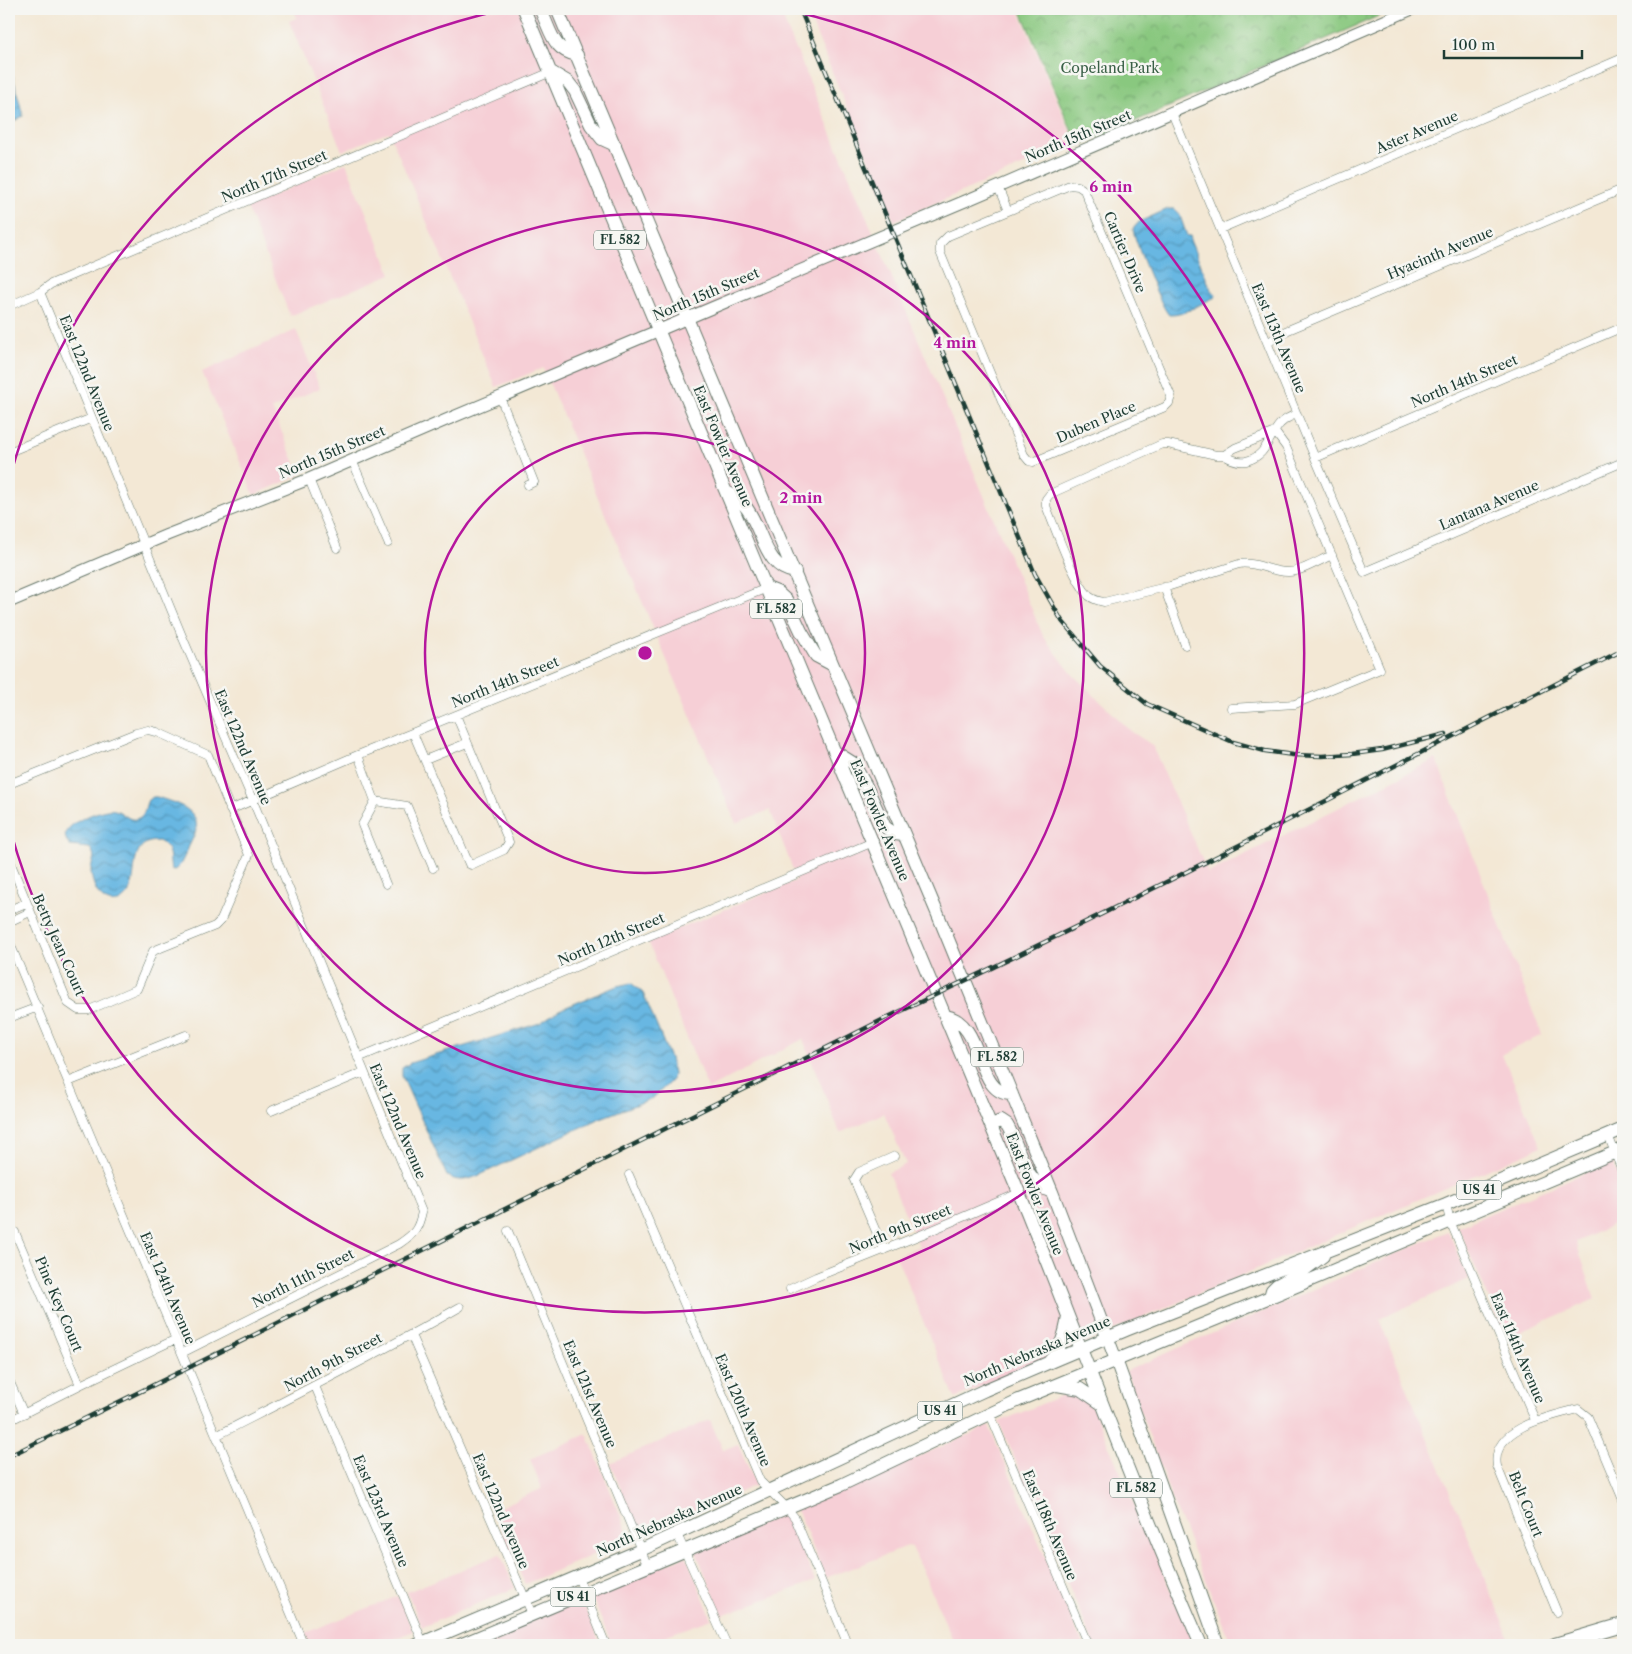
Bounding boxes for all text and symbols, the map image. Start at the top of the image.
scale bar [1444,28,1582,60]
text: 100 m [1452,35,1495,54]
park label: Copeland Park [1061,59,1160,77]
street label: North 15th Street [1022,105,1134,167]
street label: Aster Avenue [1372,107,1461,158]
street label: North 17th Street [218,146,330,206]
text: 6 min [1089,177,1133,196]
street label: Cartier Drive [1100,209,1150,296]
street label: Hyacinth Avenue [1384,222,1496,283]
road number: FL 582 [594,230,646,250]
street label: North 15th Street [650,263,762,325]
street label: East 113th Avenue [1248,280,1310,396]
street label: East 122nd Avenue [55,312,119,434]
text: 4 min [933,333,977,352]
street label: North 14th Street [1408,350,1520,412]
street label: East Fowler Avenue [689,382,757,510]
street label: Duben Place [1053,397,1139,447]
street label: North 15th Street [276,421,388,483]
street label: Lantana Avenue [1436,476,1542,534]
text: 2 min [779,488,823,507]
road number: FL 582 [750,600,802,618]
centre of rings [636,644,654,662]
street label: North 14th Street [449,652,561,712]
street label: East 122nd Avenue [211,686,276,808]
street label: East Fowler Avenue [846,756,914,884]
street label: Betty Jean Court [28,891,90,999]
street label: North 12th Street [555,908,667,970]
road number: FL 582 [971,1048,1023,1066]
street label: East 122nd Avenue [366,1060,431,1182]
street label: East Fowler Avenue [1002,1130,1068,1258]
road number: US 41 [1456,1180,1502,1200]
street label: North 9th Street [846,1200,954,1258]
street label: East 124th Avenue [136,1229,200,1347]
street label: North 11th Street [249,1245,357,1311]
street label: Pine Key Court [31,1254,87,1354]
street label: East 114th Avenue [1487,1290,1549,1406]
street label: North Nebraska Avenue [961,1312,1113,1390]
street label: North 9th Street [281,1329,385,1395]
street label: East 121st Avenue [559,1337,621,1451]
street label: East 120th Avenue [711,1351,775,1469]
road number: US 41 [918,1402,962,1420]
street label: East 122nd Avenue [469,1450,534,1572]
street label: East 123rd Avenue [349,1452,413,1570]
street label: East 118th Avenue [1019,1467,1081,1583]
street label: Belt Court [1505,1468,1547,1540]
road number: FL 582 [1110,1479,1162,1498]
street label: North Nebraska Avenue [593,1480,745,1560]
road number: US 41 [550,1588,596,1606]

